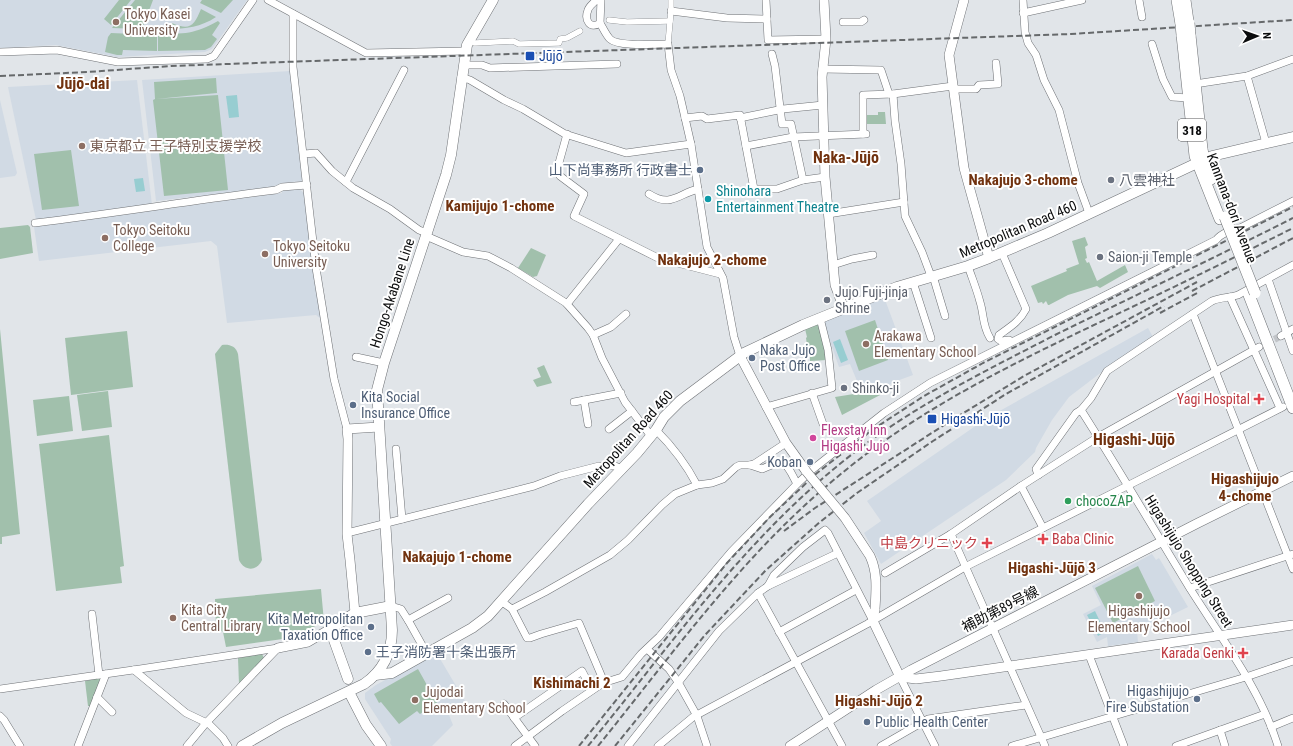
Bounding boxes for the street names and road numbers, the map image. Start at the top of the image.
road number: 318 [1178,119,1206,141]
street label: Kannana-dori Avenue [1204,151,1261,266]
street label: Metropolitan Road 460 [957,197,1079,261]
street label: Hongo-Akabane Line [367,236,417,350]
street label: Metropolitan Road 460 [580,387,676,491]
street label: Higashijujo Shopping Street [1142,492,1236,630]
street label: 補助第89号線 [959,583,1041,635]

